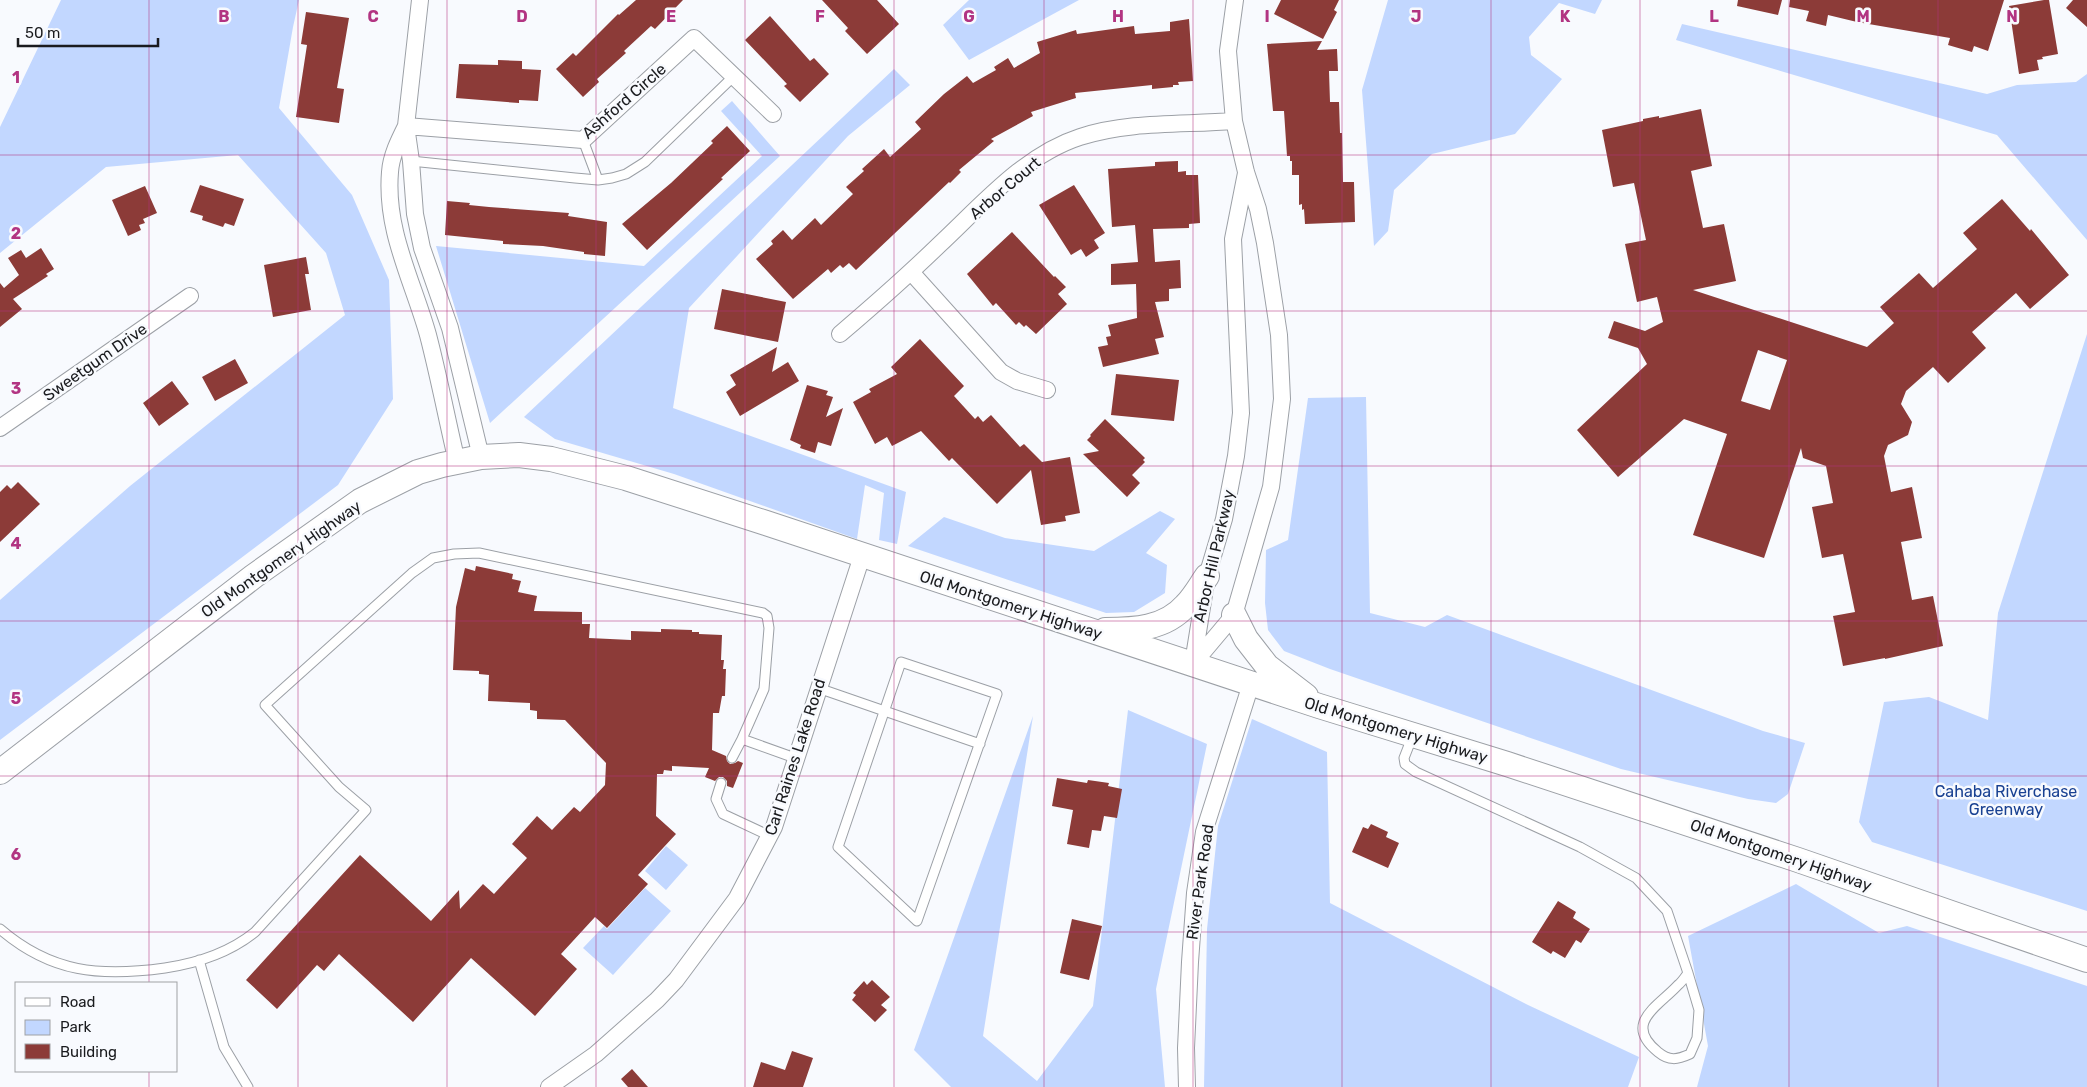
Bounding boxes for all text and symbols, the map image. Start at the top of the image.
text: B [218,7,230,26]
text: C [367,7,379,26]
text: D [516,7,528,26]
text: E [666,7,676,26]
text: F [815,7,825,26]
text: G [963,7,975,26]
text: H [1112,7,1124,26]
text: I [1264,7,1270,26]
text: J [1411,7,1421,26]
text: K [1560,7,1571,26]
text: L [1709,7,1719,26]
text: M [1856,7,1870,26]
text: N [2006,7,2018,26]
scale bar [18,15,158,47]
text: 50 m [25,24,60,42]
street label: Ashford Circle [578,59,670,143]
text: 1 [12,68,20,87]
street label: Arbor Court [966,153,1044,223]
text: 2 [11,224,21,243]
street label: Sweetgum Drive [39,319,151,405]
text: 3 [11,379,21,398]
street label: Arbor Hill Parkway [1190,488,1239,624]
street label: Old Montgomery Highway [197,496,365,621]
text: 4 [11,534,22,553]
street label: Old Montgomery Highway [917,566,1105,644]
street label: Carl Raines Lake Road [761,676,829,838]
text: 5 [11,689,21,708]
street label: Old Montgomery Highway [1302,693,1490,767]
park label: Cahaba Riverchase Greenway [1935,782,2077,819]
street label: Old Montgomery Highway [1688,815,1874,895]
street label: River Park Road [1182,823,1218,941]
text: 6 [11,845,21,864]
legend [15,982,178,1072]
text: Road [60,993,96,1011]
text: Park [60,1018,91,1036]
text: Building [60,1043,117,1061]

